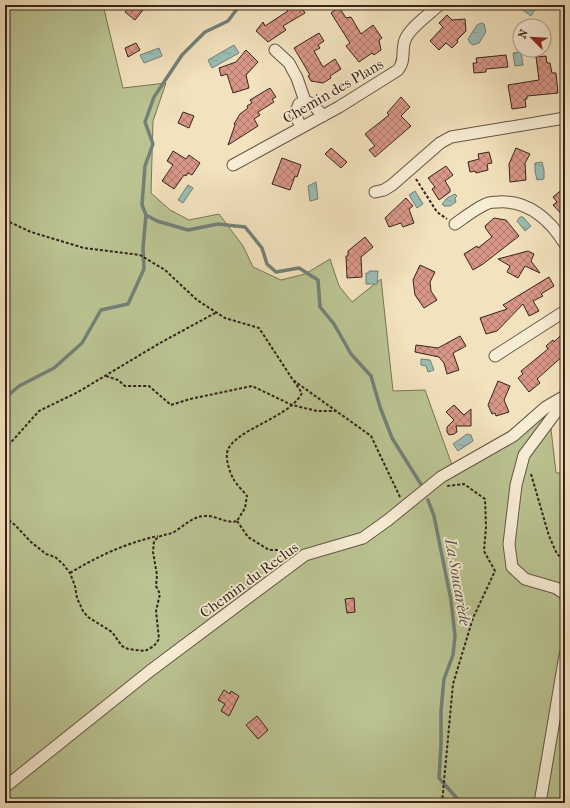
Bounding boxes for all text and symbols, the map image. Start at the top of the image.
north arrow [512,18,552,58]
text: N [516,27,531,41]
street label: Chemin des Plans [279,55,387,127]
water label: La Soucarède [441,536,475,628]
street label: Chemin du Reclus [196,538,302,622]

